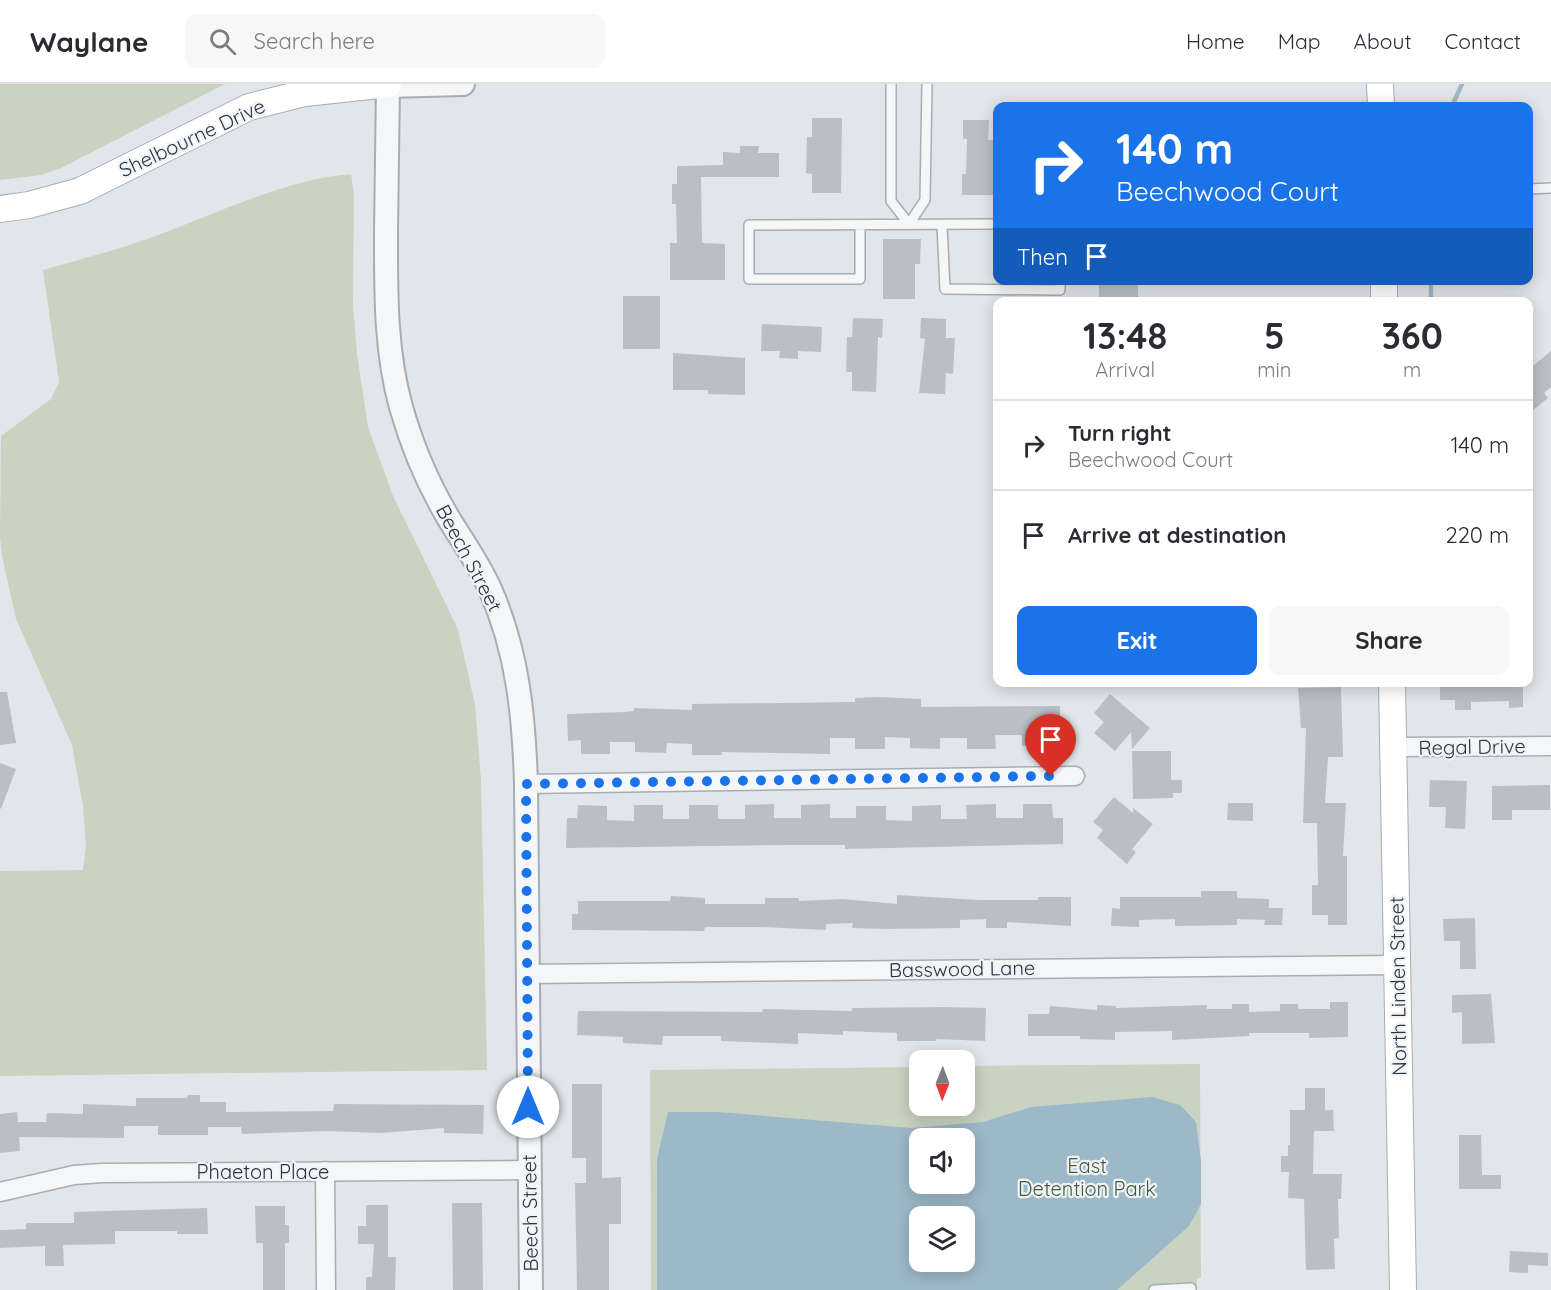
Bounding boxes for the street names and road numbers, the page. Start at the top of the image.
street label: Shelbourne Drive [115,93,269,182]
street label: Beech Street [431,500,508,616]
street label: Regal Drive [1418,733,1526,760]
street label: North Linden Street [1383,896,1412,1076]
street label: Basswood Lane [889,955,1035,982]
street label: Beech Street [516,1154,543,1272]
street label: Phaeton Place [197,1159,329,1184]

